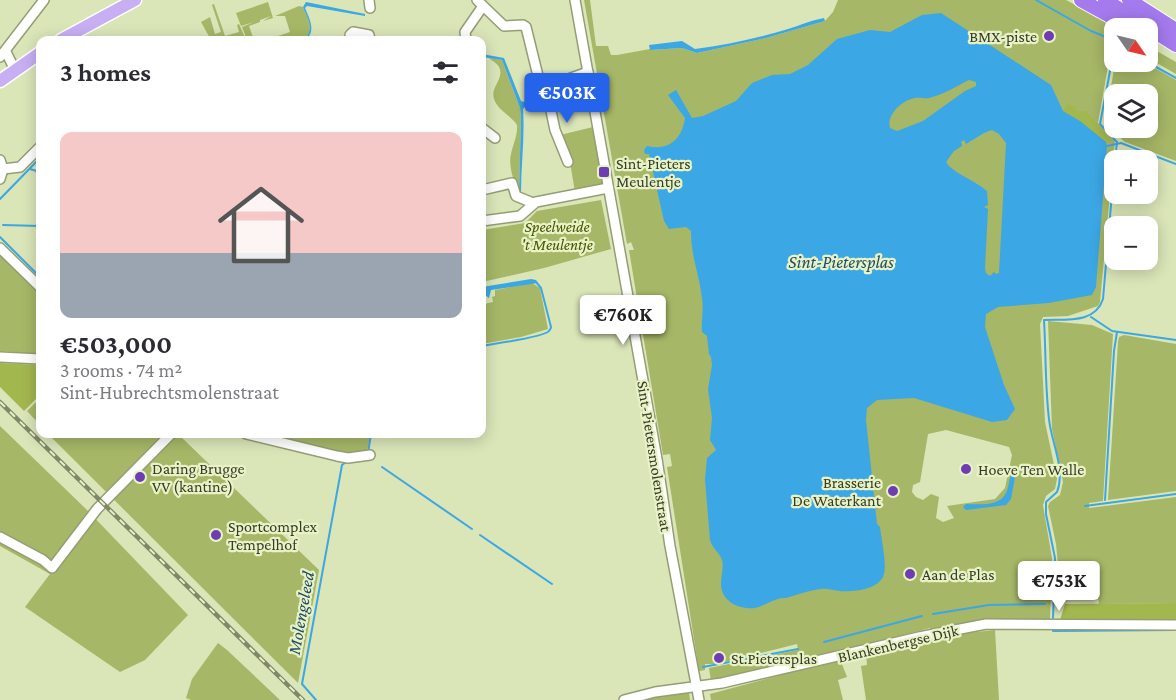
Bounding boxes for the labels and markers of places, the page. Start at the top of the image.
place label: BMX-piste [969,28,1037,46]
marker: BMX-piste [1042,29,1056,43]
pin: €503K [525,73,609,124]
place label: Sint-Pieters Meulentje [616,155,691,191]
marker: Sint-Pieters Meulentje [597,165,611,179]
pin: €760K [581,295,665,346]
place label: Daring Brugge VV (kantine) [152,460,245,496]
place label: Hoeve Ten Walle [978,461,1084,478]
marker: Hoeve Ten Walle [959,462,973,476]
marker: Daring Brugge VV (kantine) [133,470,147,484]
place label: Brasserie De Waterkant [792,474,882,509]
marker: Brasserie De Waterkant [886,484,900,498]
place label: Sportcomplex Tempelhof [228,518,317,554]
marker: Sportcomplex Tempelhof [209,528,223,542]
pin: €753K [1017,561,1101,612]
place label: Aan de Plas [922,566,994,583]
marker: Aan de Plas [903,567,917,581]
place label: St.Pietersplas [731,650,817,668]
marker: St.Pietersplas [712,651,726,665]

